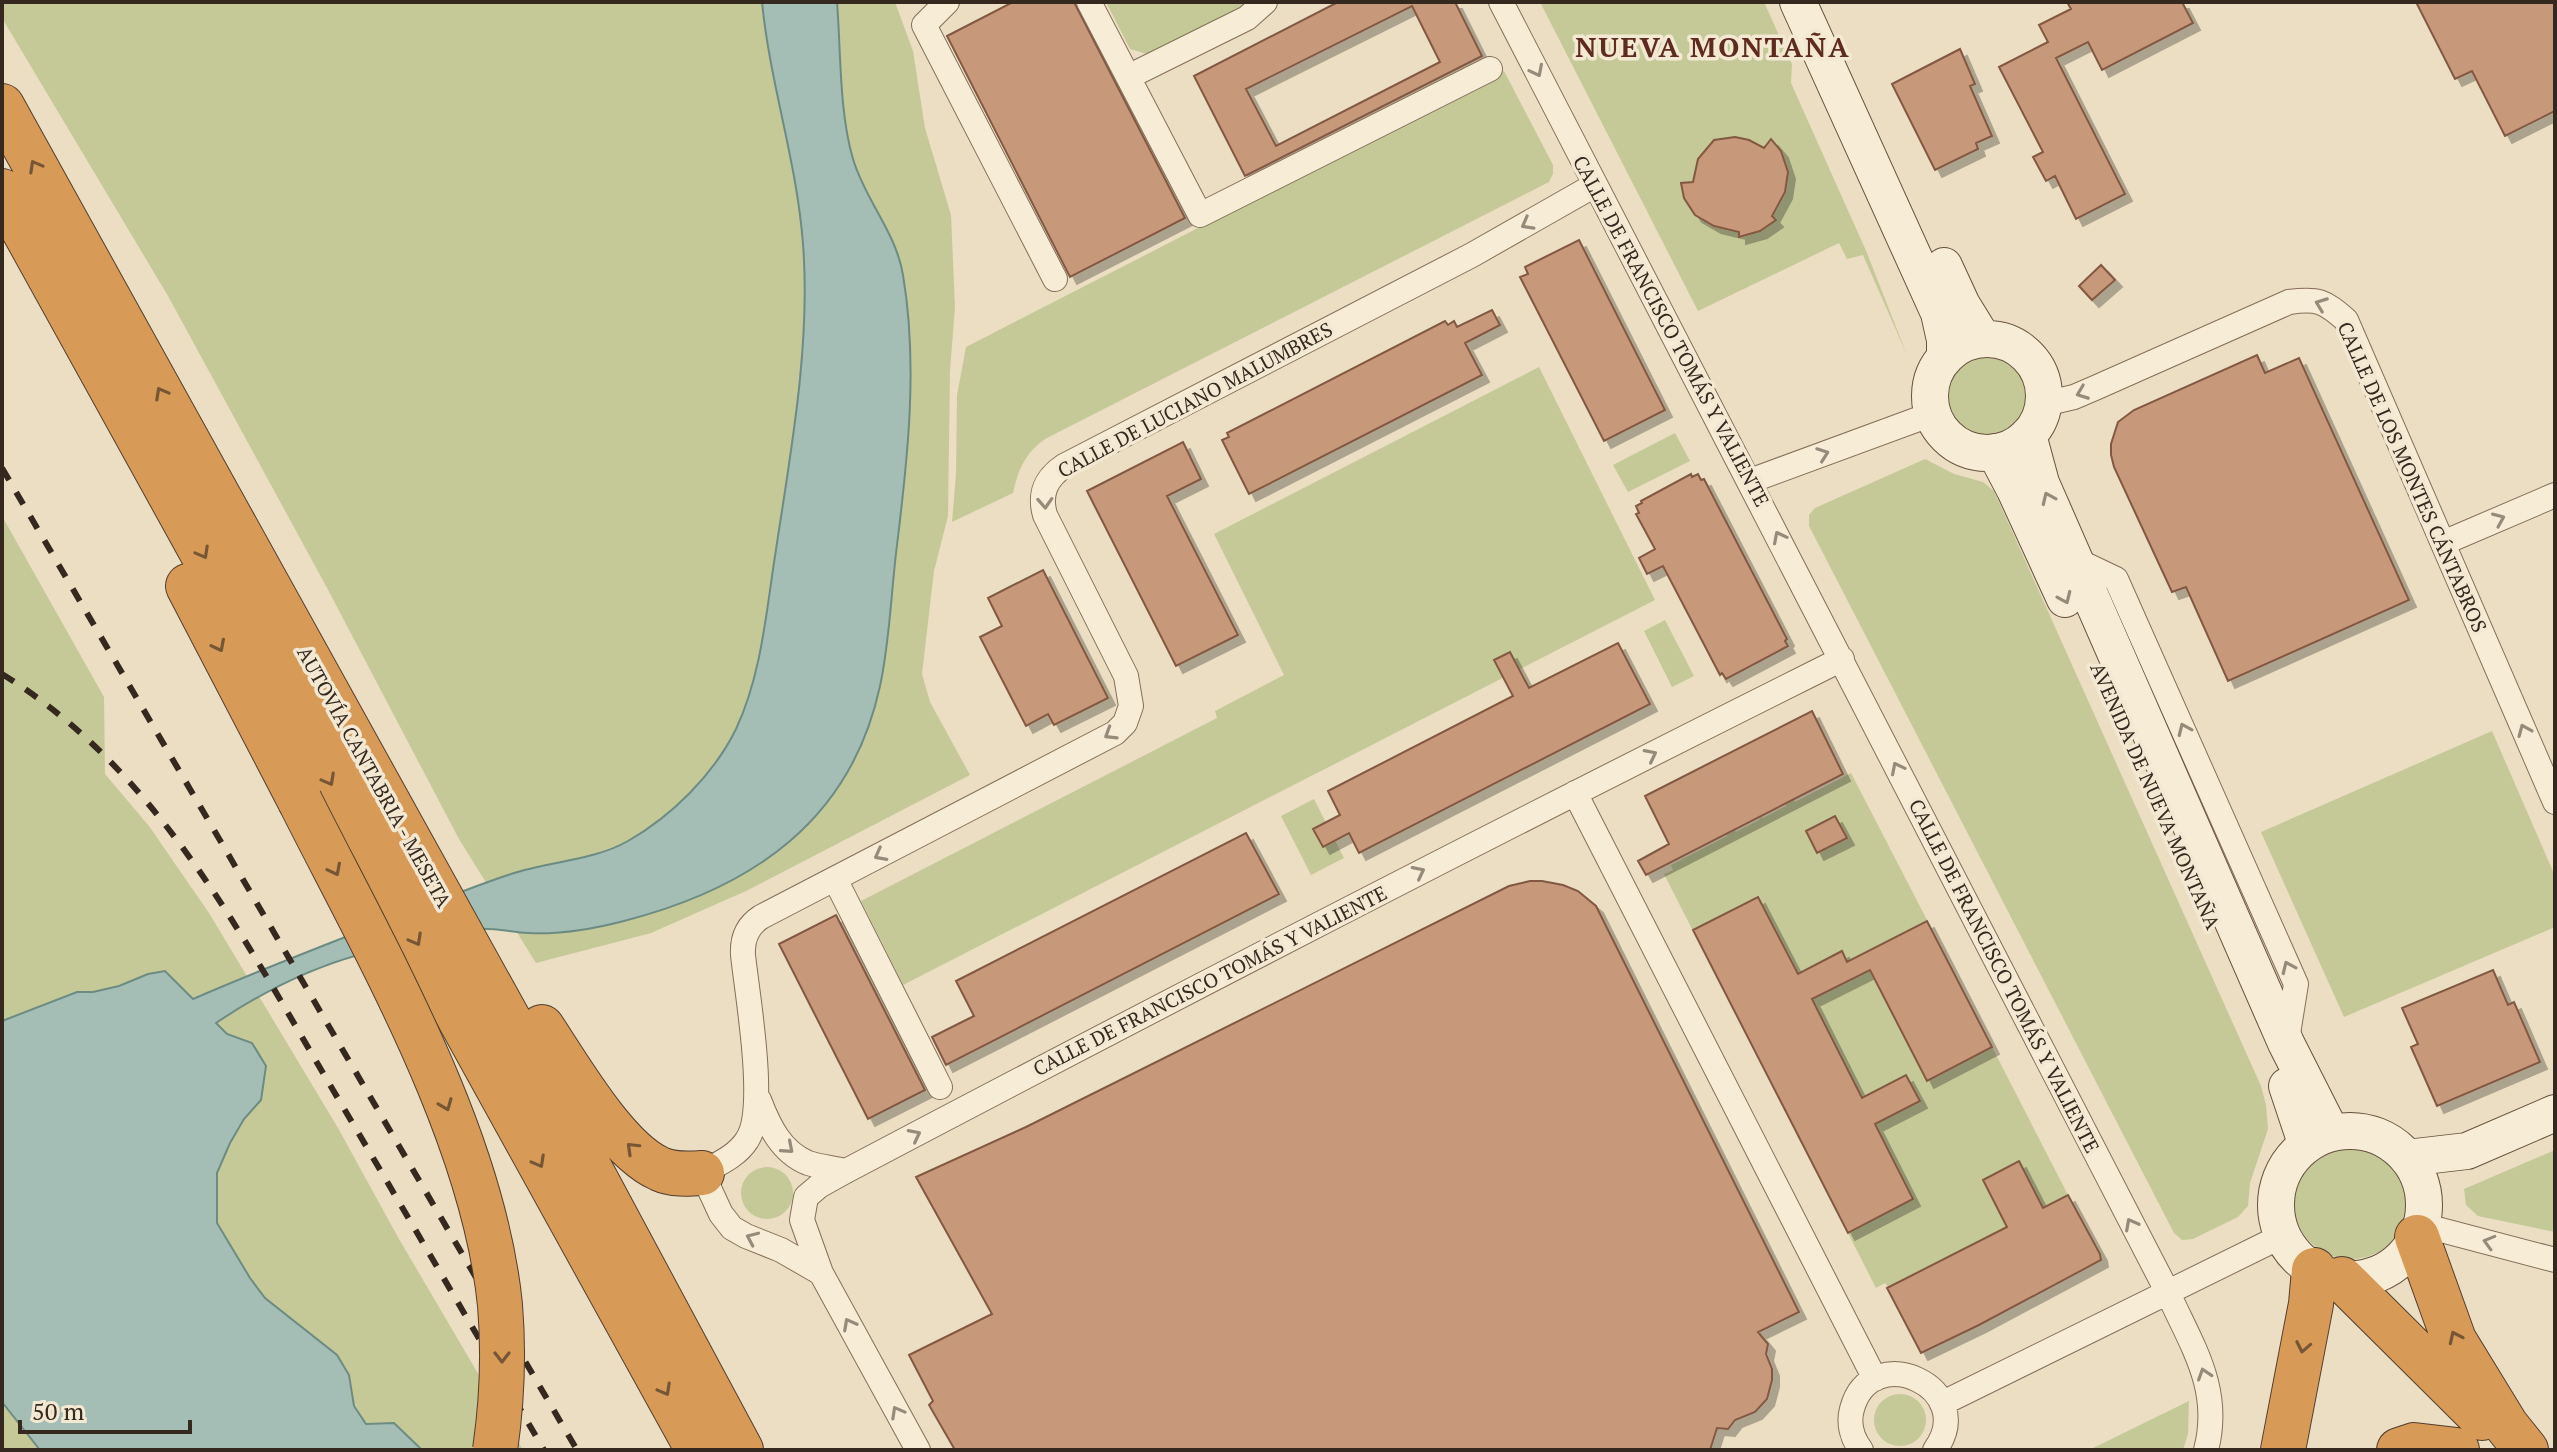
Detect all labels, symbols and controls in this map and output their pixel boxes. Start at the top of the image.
district label: NUEVA MONTAÑA [1575,28,1851,65]
one-way arrow [1527,63,1542,78]
street label: CALLE DE FRANCISCO TOMÁS Y VALIENTE [1567,151,1776,511]
one-way arrow [29,160,45,174]
one-way arrow [1521,214,1536,230]
one-way arrow [2315,297,2329,314]
street label: CALLE DE LUCIANO MALUMBRES [1053,315,1337,484]
street label: CALLE DE LOS MONTES CÁNTABROS [2331,317,2493,636]
one-way arrow [2076,383,2090,400]
one-way arrow [155,387,171,402]
one-way arrow [1815,447,1829,464]
one-way arrow [2042,492,2058,507]
one-way arrow [1036,497,1053,510]
one-way arrow [2491,512,2505,528]
one-way arrow [1773,530,1788,545]
one-way arrow [193,544,209,559]
one-way arrow [2055,590,2071,605]
one-way arrow [209,637,225,652]
street label: AUTOVÍA CANTABRIA - MESETA [291,641,458,912]
street label: AVENIDA DE NUEVA MONTAÑA [2084,658,2227,934]
one-way arrow [2178,723,2194,737]
one-way arrow [1104,724,1119,740]
one-way arrow [2517,724,2533,738]
one-way arrow [1642,749,1657,764]
one-way arrow [1892,762,1907,777]
one-way arrow [319,772,334,787]
street label: CALLE DE FRANCISCO TOMÁS Y VALIENTE [1903,794,2106,1157]
one-way arrow [874,846,889,861]
one-way arrow [325,862,341,877]
one-way arrow [1410,867,1425,882]
street label: CALLE DE FRANCISCO TOMÁS Y VALIENTE [1028,879,1391,1082]
one-way arrow [406,931,422,945]
one-way arrow [2282,961,2298,975]
one-way arrow [436,1097,453,1111]
one-way arrow [907,1129,921,1144]
one-way arrow [779,1138,794,1153]
one-way arrow [627,1143,641,1158]
one-way arrow [529,1153,545,1168]
one-way arrow [2126,1217,2141,1232]
one-way arrow [746,1232,760,1248]
one-way arrow [2482,1235,2496,1251]
one-way arrow [843,1317,858,1332]
one-way arrow [2449,1331,2465,1346]
one-way arrow [2295,1340,2312,1353]
one-way arrow [493,1351,511,1364]
one-way arrow [2197,1367,2213,1381]
one-way arrow [655,1381,671,1395]
scale bar [20,1384,190,1434]
text: 50 m [32,1395,84,1427]
one-way arrow [891,1406,907,1421]

